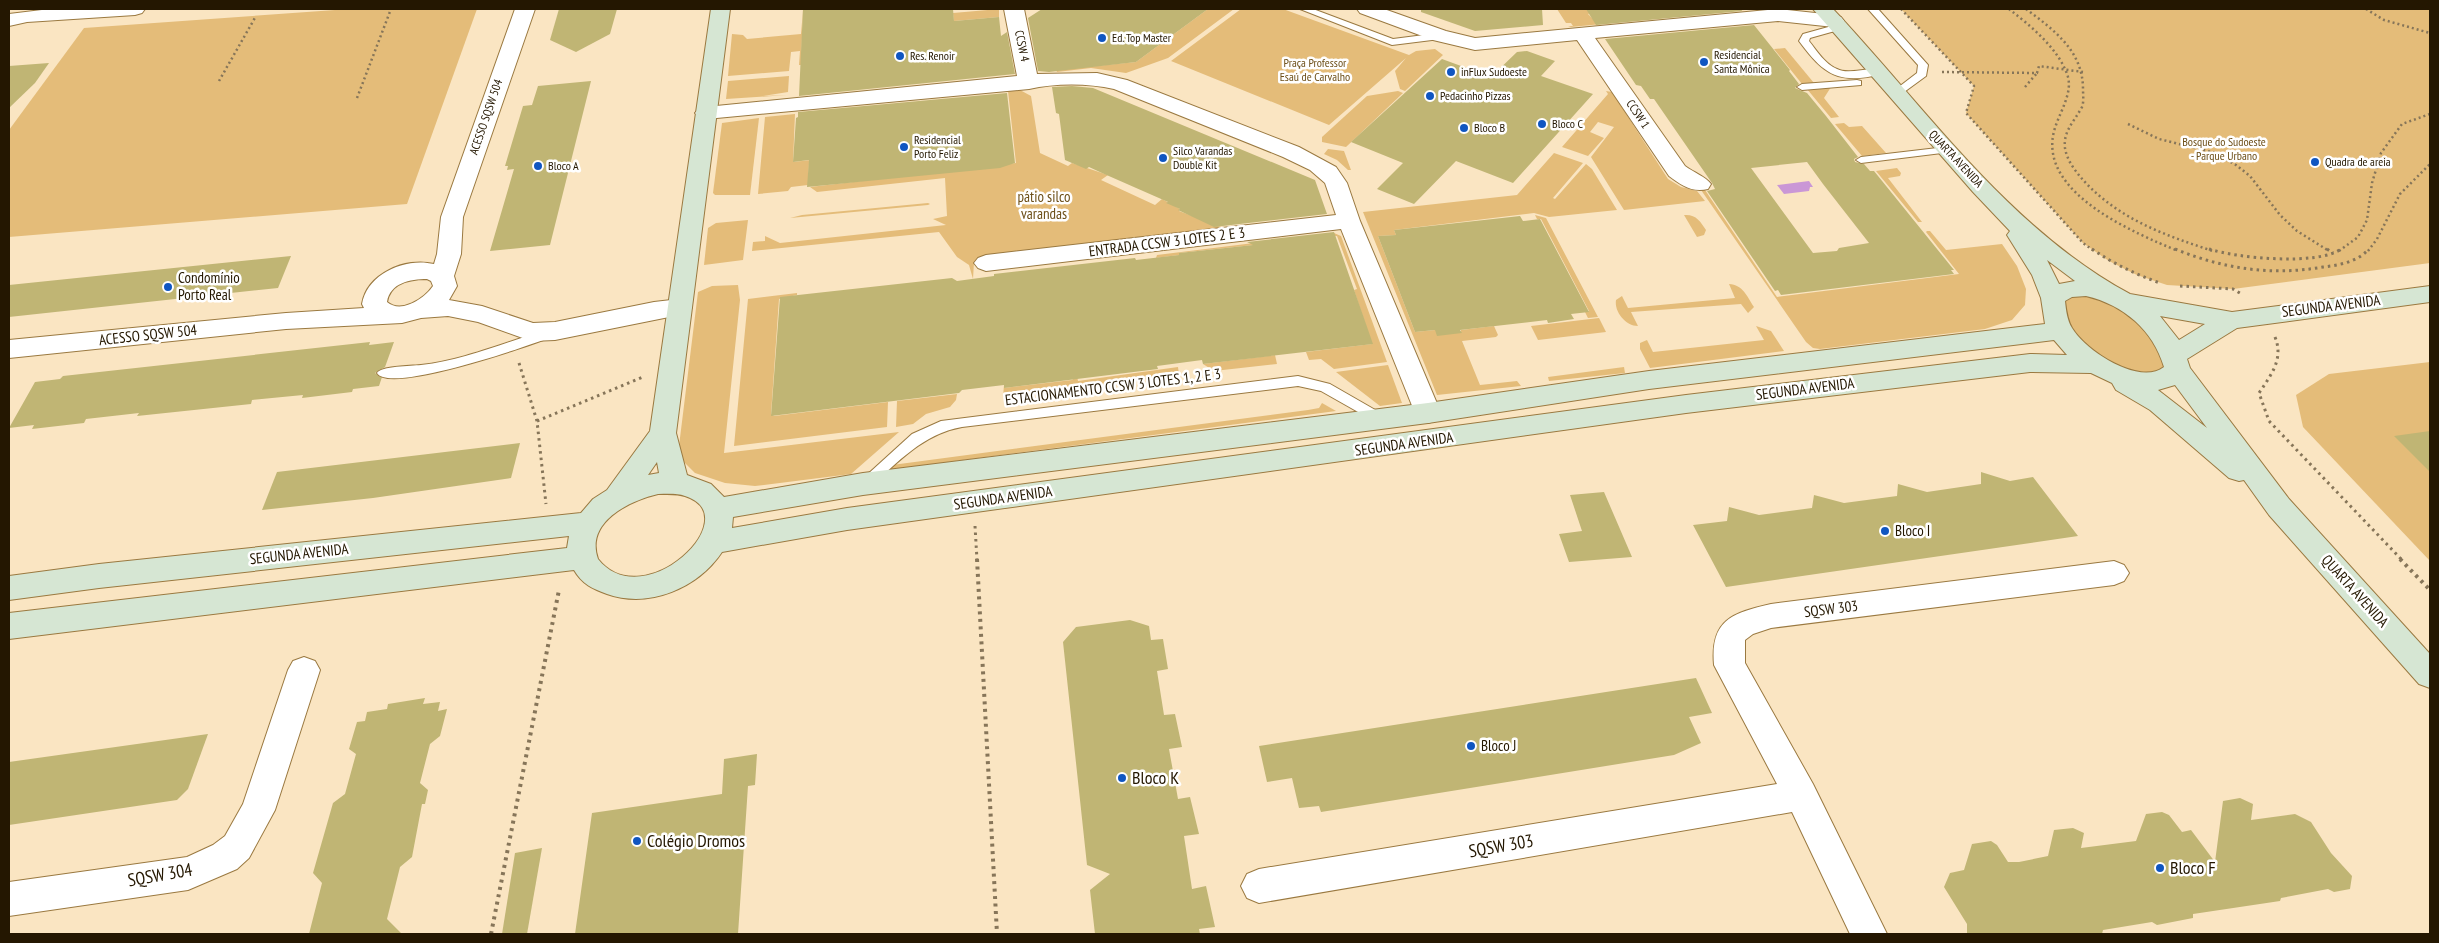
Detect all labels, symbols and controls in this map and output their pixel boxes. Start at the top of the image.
street label: CCSW 4 [1012,29,1033,64]
place label: Ed. Top Master [1112,30,1172,45]
marker: Ed. Top Master [1096,32,1108,44]
place label: Residencial Santa Mônica [1714,47,1770,76]
place label: Res. Renoir [910,48,955,63]
marker: Res. Renoir [894,50,906,62]
park label: Praça Professor Esaú de Carvalho [1280,55,1350,84]
marker: Residencial Santa Mônica [1698,56,1710,68]
place label: inFlux Sudoeste [1461,64,1527,79]
marker: inFlux Sudoeste [1445,66,1457,78]
street label: ACESSO SQSW 504 [466,77,506,157]
place label: Pedacinho Pizzas [1440,88,1511,103]
marker: Pedacinho Pizzas [1424,90,1436,102]
street label: CCSW 1 [1623,96,1653,131]
place label: Bloco C [1552,116,1583,131]
marker: Bloco C [1536,118,1548,130]
place label: Bloco B [1474,120,1505,135]
marker: Bloco B [1458,122,1470,134]
street label: QUARTA AVENIDA [1926,127,1987,191]
place label: Residencial Porto Feliz [914,132,961,161]
park label: Bosque do Sudoeste - Parque Urbano [2182,134,2266,163]
marker: Residencial Porto Feliz [898,141,910,153]
place label: Silco Varandas Double Kit [1173,143,1232,172]
marker: Silco Varandas Double Kit [1157,152,1169,164]
place label: Quadra de areia [2325,154,2391,169]
marker: Quadra de areia [2309,156,2321,168]
place label: Bloco A [548,158,579,173]
marker: Bloco A [532,160,544,172]
park label: pátio silco varandas [1018,187,1070,223]
street label: ENTRADA CCSW 3 LOTES 2 E 3 [1088,222,1246,261]
place label: Condomínio Porto Real [178,268,240,304]
marker: Condomínio Porto Real [162,281,174,293]
street label: SEGUNDA AVENIDA [2281,290,2382,321]
street label: ACESSO SQSW 504 [98,320,198,349]
street label: ESTACIONAMENTO CCSW 3 LOTES 1, 2 E 3 [1004,364,1222,409]
street label: SEGUNDA AVENIDA [1755,373,1856,404]
street label: SEGUNDA AVENIDA [1354,427,1455,460]
street label: SEGUNDA AVENIDA [953,481,1054,514]
place label: Bloco I [1895,521,1930,540]
marker: Bloco I [1879,525,1891,537]
street label: SEGUNDA AVENIDA [249,539,350,568]
street label: QUARTA AVENIDA [2318,550,2393,632]
street label: SQSW 303 [1803,596,1859,621]
place label: Bloco J [1481,736,1516,755]
marker: Bloco J [1465,740,1477,752]
place label: Bloco K [1132,766,1179,789]
marker: Bloco K [1116,772,1128,784]
place label: Colégio Dromos [647,829,745,852]
street label: SQSW 303 [1467,829,1535,862]
marker: Colégio Dromos [631,835,643,847]
place label: Bloco F [2170,856,2216,879]
street label: SQSW 304 [126,858,194,891]
marker: Bloco F [2154,862,2166,874]

